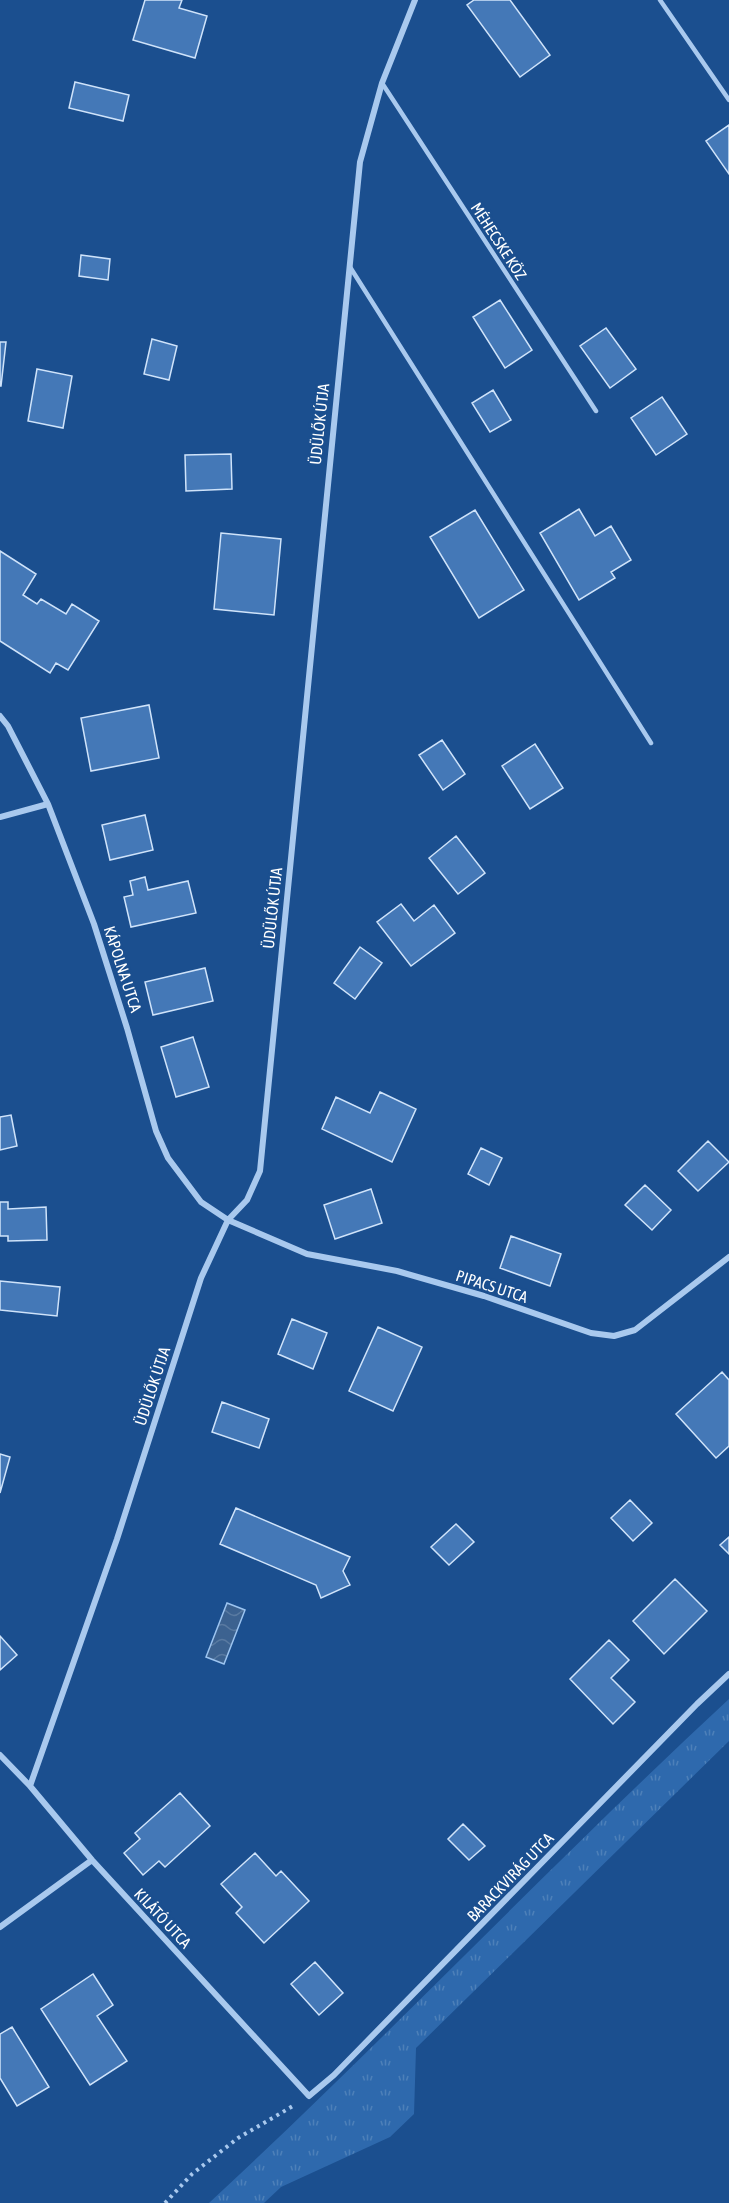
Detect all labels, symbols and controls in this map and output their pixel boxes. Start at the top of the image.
street label: MÉHECSKE KÖZ [467,199,531,283]
street label: ÜDÜLŐK ÚTJA [306,382,332,465]
street label: ÜDÜLŐK ÚTJA [259,866,285,949]
street label: KÁPOLNA UTCA [101,924,145,1015]
street label: PIPACS UTCA [454,1266,530,1306]
street label: ÜDÜLŐK ÚTJA [131,1344,173,1428]
street label: BARACKVIRÁG UTCA [463,1829,557,1925]
street label: KILÁTÓ UTCA [131,1885,195,1952]

